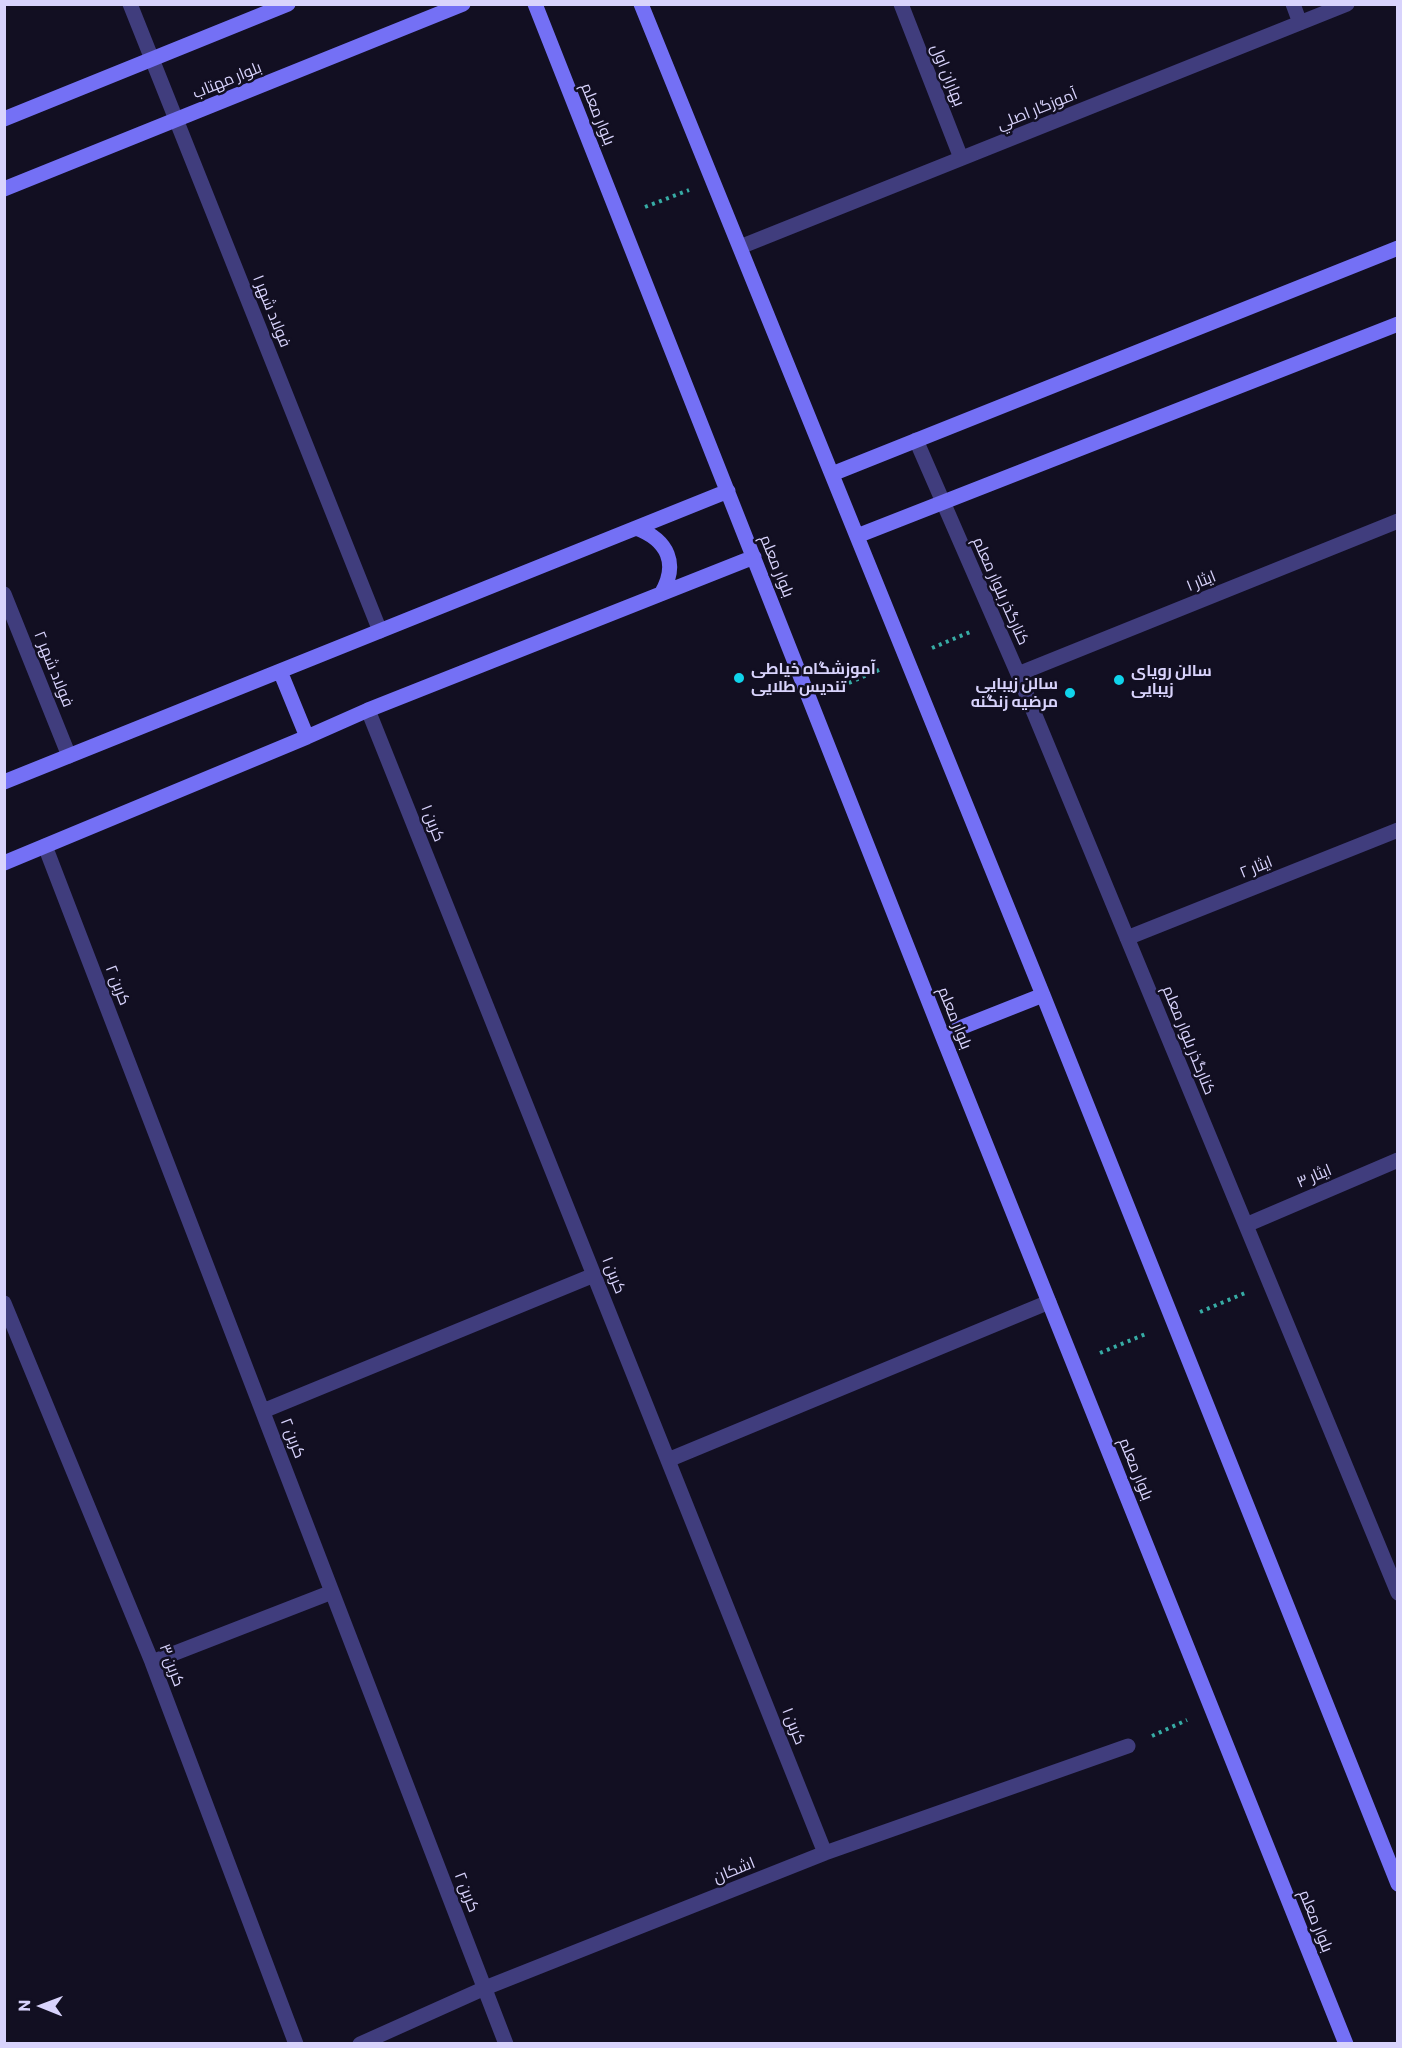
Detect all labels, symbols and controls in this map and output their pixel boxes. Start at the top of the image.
street label: بهاران اول [927,41,969,109]
street label: بلوار مهتاب [190,57,264,103]
street label: بلوار معلم [577,80,619,148]
street label: آموزگار اصلي [994,84,1080,134]
street label: فولاد شهر ۱ [249,272,295,350]
street label: بلوار معلم [756,532,798,600]
street label: کنارگذر بلوار معلم [969,534,1033,648]
street label: ایثار ۱ [1183,566,1219,596]
street label: فولاد شهر ۲ [30,628,78,710]
place label: آموزشگاه خیاطی تندیس طلایی [751,659,876,697]
place label: سالن رویای زیبایی [1131,661,1212,699]
marker: آموزشگاه خیاطی تندیس طلایی [732,671,746,685]
marker: سالن رویای زیبایی [1112,673,1126,687]
place label: سالن زیبایی مرضیه زنگنه [971,674,1058,712]
marker: سالن زیبایی مرضیه زنگنه [1063,686,1077,700]
street label: کربن ۱ [417,802,449,844]
street label: ایثار ۲ [1237,852,1275,882]
street label: کربن ۲ [102,962,134,1008]
street label: کنارگذر بلوار معلم [1158,983,1220,1097]
street label: بلوار معلم [934,984,976,1052]
street label: ایثار ۳ [1294,1160,1334,1192]
street label: کربن ۱ [598,1254,630,1296]
street label: کربن ۲ [277,1415,309,1461]
street label: بلوار معلم [1115,1435,1157,1503]
street label: کربن ۳ [155,1641,189,1689]
street label: کربن ۱ [778,1705,810,1747]
street label: اشکان [710,1853,758,1887]
street label: کربن ۲ [451,1869,483,1915]
street label: بلوار معلم [1295,1887,1337,1955]
north arrow [12,1976,72,2036]
text: N [14,2000,33,2012]

